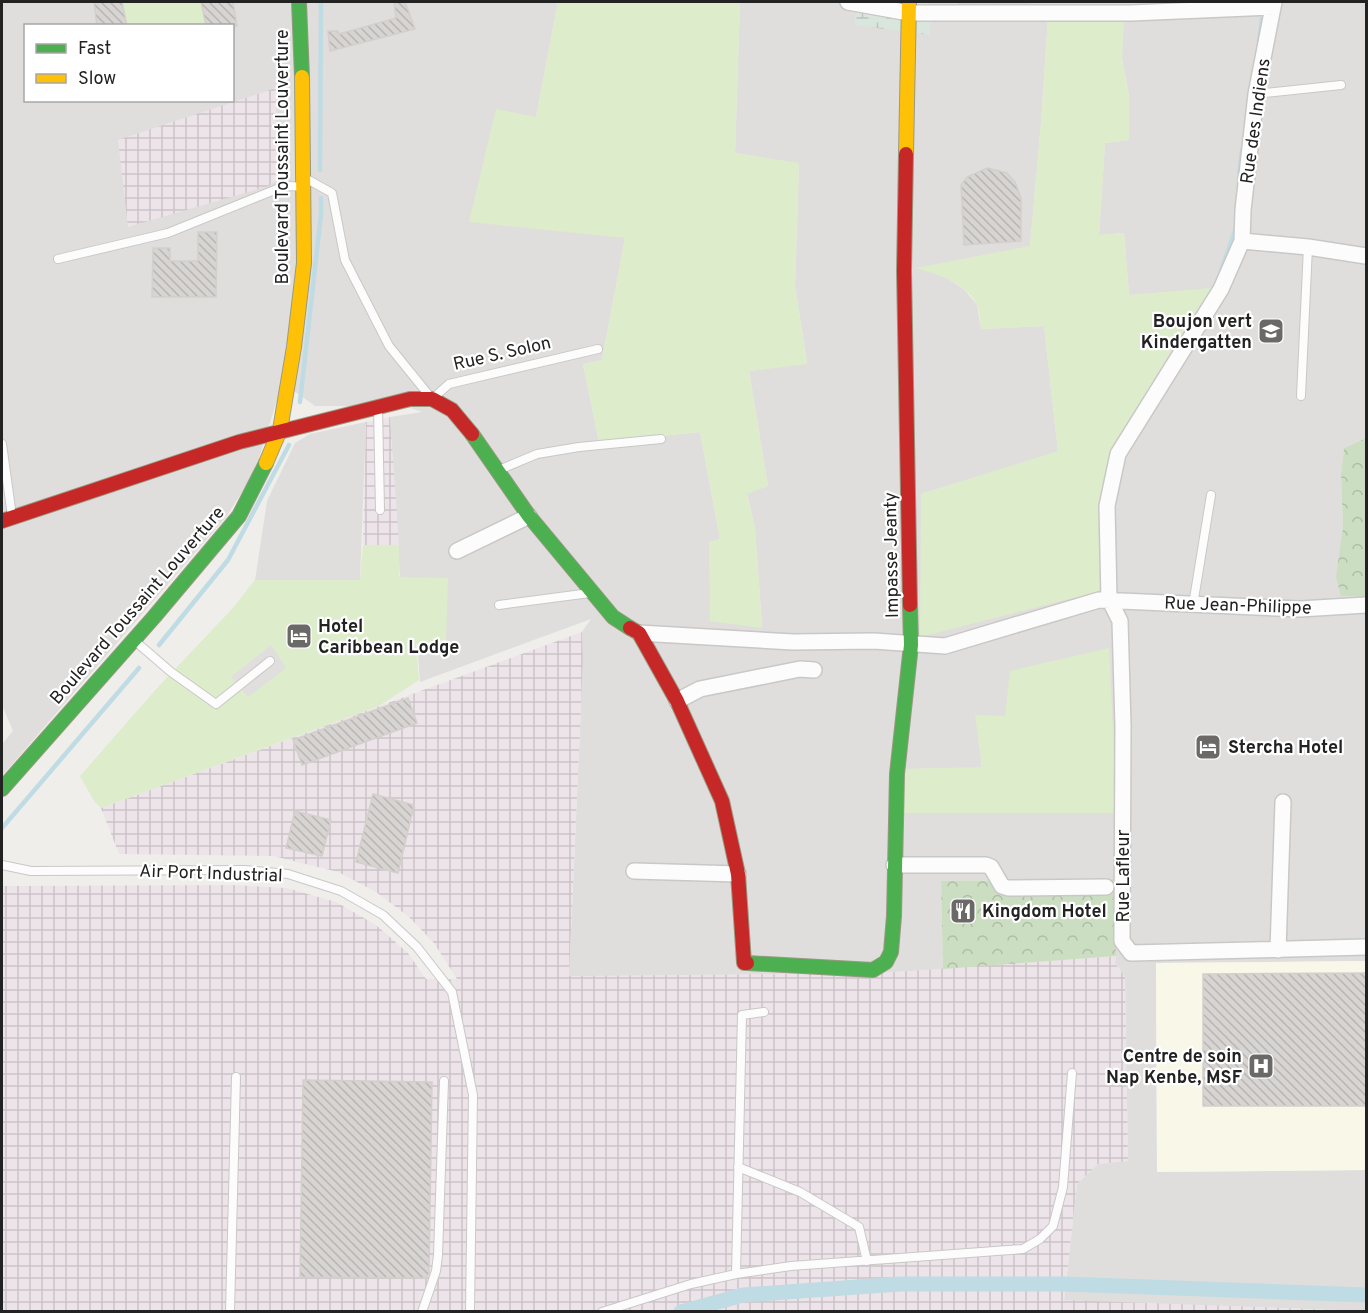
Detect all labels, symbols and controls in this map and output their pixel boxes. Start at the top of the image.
legend [24,24,234,102]
street label: Boulevard Toussaint Louverture [272,29,295,285]
text: Fast [78,38,111,61]
street label: Rue des Indiens [1236,57,1277,185]
text: Slow [78,68,116,91]
place label: Boujon vert Kindergatten [1141,311,1252,355]
school or university icon: Boujon vert Kindergatten [1256,316,1286,346]
street label: Rue S. Solon [451,332,553,377]
street label: Impasse Jeanty [880,492,905,618]
street label: Boulevard Toussaint Louverture [46,502,231,710]
street label: Rue Jean-Philippe [1164,592,1312,621]
place label: Hotel Caribbean Lodge [318,616,459,660]
hotel icon: Hotel Caribbean Lodge [284,621,314,651]
hotel icon: Stercha Hotel [1193,732,1223,762]
place label: Stercha Hotel [1228,737,1343,760]
street label: Rue Lafleur [1113,830,1136,922]
street label: Air Port Industrial [139,861,283,888]
restaurant icon: Kingdom Hotel [948,896,978,926]
place label: Kingdom Hotel [982,901,1107,924]
place label: Centre de soin Nap Kenbe, MSF [1106,1046,1242,1090]
hospital icon: Centre de soin Nap Kenbe, MSF [1246,1051,1276,1081]

